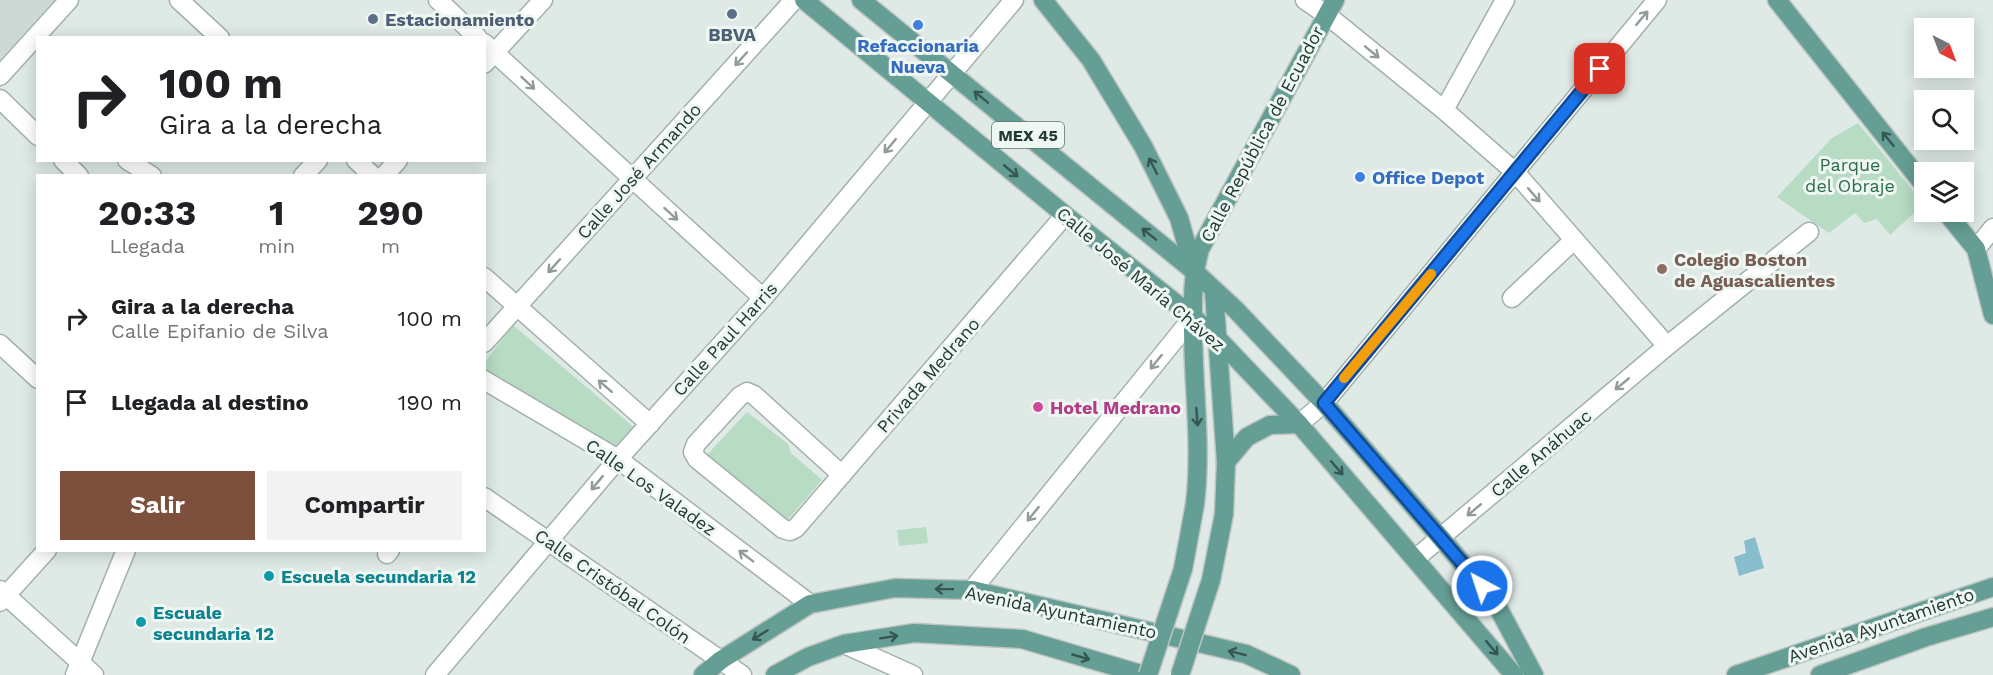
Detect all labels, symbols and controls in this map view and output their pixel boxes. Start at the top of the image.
marker: BBVA [725,7,739,21]
place label: Estacionamiento [385,9,535,30]
one-way arrow [1635,11,1649,26]
marker: Estacionamiento [366,12,380,26]
marker: Refaccionaria Nueva [911,18,925,32]
north arrow [1914,18,1974,78]
map controls [1914,18,1974,222]
street label: Calle República de Ecuador [1196,22,1328,246]
place label: BBVA [708,24,757,45]
place label: Refaccionaria Nueva [857,35,979,77]
pin [1574,43,1625,94]
one-way arrow [1364,45,1380,58]
one-way arrow [734,51,748,66]
icon: arrive [1583,52,1616,85]
text: 100 m [159,59,283,108]
icon: right [60,60,138,138]
one-way arrow [520,76,535,90]
button: search [1914,90,1974,150]
one-way arrow [973,91,989,104]
street label: Calle José Armando [572,99,706,243]
text: Gira a la derecha [159,109,382,141]
road number: MEX 45 [992,122,1064,148]
one-way arrow [1881,132,1895,147]
one-way arrow [883,138,897,153]
park label: Parque del Obraje [1805,154,1895,196]
one-way arrow [1146,157,1158,175]
button: layers [1914,162,1974,222]
one-way arrow [1003,164,1019,177]
place label: Office Depot [1372,167,1484,188]
marker: Office Depot [1353,170,1367,184]
one-way arrow [1527,187,1541,202]
text: 20:33 [98,192,196,234]
text: 1 [269,192,284,234]
text: 290 [357,192,424,234]
street label: Calle José María Chávez [1053,203,1229,355]
one-way arrow [664,207,679,221]
one-way arrow [1141,227,1157,240]
text: Llegada [109,234,185,258]
text: min [258,234,295,258]
text: m [381,234,400,258]
place label: Colegio Boston de Aguascalientes [1674,249,1835,291]
one-way arrow [547,258,561,273]
marker: Colegio Boston de Aguascalientes [1655,262,1669,276]
street label: Calle Paul Harris [668,278,782,400]
text: Gira a la derecha [111,294,294,319]
icon: right [60,302,93,335]
text: 100 m [398,306,462,331]
street label: Privada Medrano [872,313,984,437]
text: Calle Epifanio de Silva [111,319,328,343]
one-way arrow [1149,354,1163,369]
one-way arrow [1615,377,1630,391]
one-way arrow [598,379,614,393]
icon: arrive [60,386,93,419]
text: Llegada al destino [111,390,309,415]
text: 190 m [398,390,462,415]
place label: Hotel Medrano [1050,397,1181,418]
marker: Hotel Medrano [1031,400,1045,414]
street label: Calle Anáhuac [1486,405,1596,501]
one-way arrow [1191,406,1202,426]
street label: Calle Los Valadez [582,434,720,540]
one-way arrow [1330,460,1344,475]
button: Salir [60,471,255,540]
button: Compartir [267,471,462,540]
one-way arrow [591,475,604,491]
one-way arrow [1467,503,1482,517]
one-way arrow [1027,505,1040,521]
street label: Calle Cristóbal Colón [531,524,695,648]
one-way arrow [738,549,754,562]
position arrow [1450,554,1514,618]
place label: Escuela secundaria 12 [281,566,476,587]
marker: Escuela secundaria 12 [262,569,276,583]
street label: Avenida Ayuntamiento [963,581,1159,643]
one-way arrow [935,583,955,595]
street label: Avenida Ayuntamiento [1785,583,1977,667]
place label: Escuale secundaria 12 [153,602,274,644]
marker: Escuale secundaria 12 [134,615,148,629]
one-way arrow [752,629,769,641]
one-way arrow [878,631,898,642]
one-way arrow [1485,640,1498,656]
one-way arrow [1228,646,1247,658]
one-way arrow [1071,651,1090,663]

